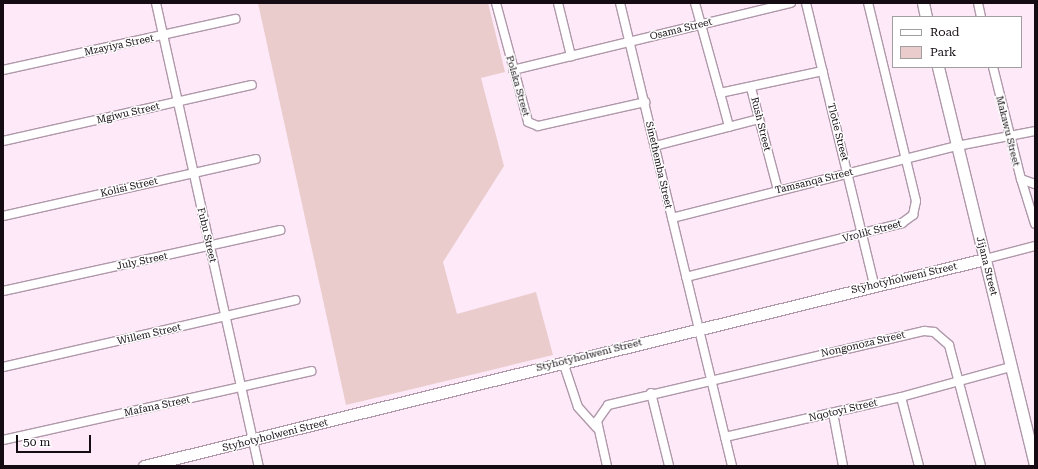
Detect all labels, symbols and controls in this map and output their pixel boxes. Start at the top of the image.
street label: Osama Street [649,15,713,43]
legend [892,16,1022,68]
text: Road [930,25,959,39]
street label: Mzayiya Street [83,32,155,58]
text: Park [930,45,956,59]
street label: Polska Street [504,54,532,118]
street label: Makawu Street [993,95,1023,167]
street label: Rush Street [748,96,774,152]
street label: Mgiwu Street [95,100,161,126]
street label: Tlotie Street [825,102,851,162]
street label: Sinethemba Street [643,120,675,210]
street label: Tamsanqa Street [774,166,854,196]
street label: Kolisi Street [99,175,159,199]
street label: Fubu Street [195,206,219,264]
street label: Vrolik Street [841,217,903,245]
street label: Jijana Street [974,235,1000,297]
street label: July Street [115,250,169,272]
street label: Styhotyholweni Street [850,260,958,296]
street label: Willem Street [116,321,182,347]
street label: Nongonoza Street [820,328,906,360]
street label: Styhotyholweni Street [535,336,643,374]
street label: Mafana Street [123,393,191,419]
street label: Nqotoyi Street [808,396,878,424]
street label: Styhotyholweni Street [221,416,329,454]
scale bar [18,427,93,453]
text: 50 m [23,435,50,449]

